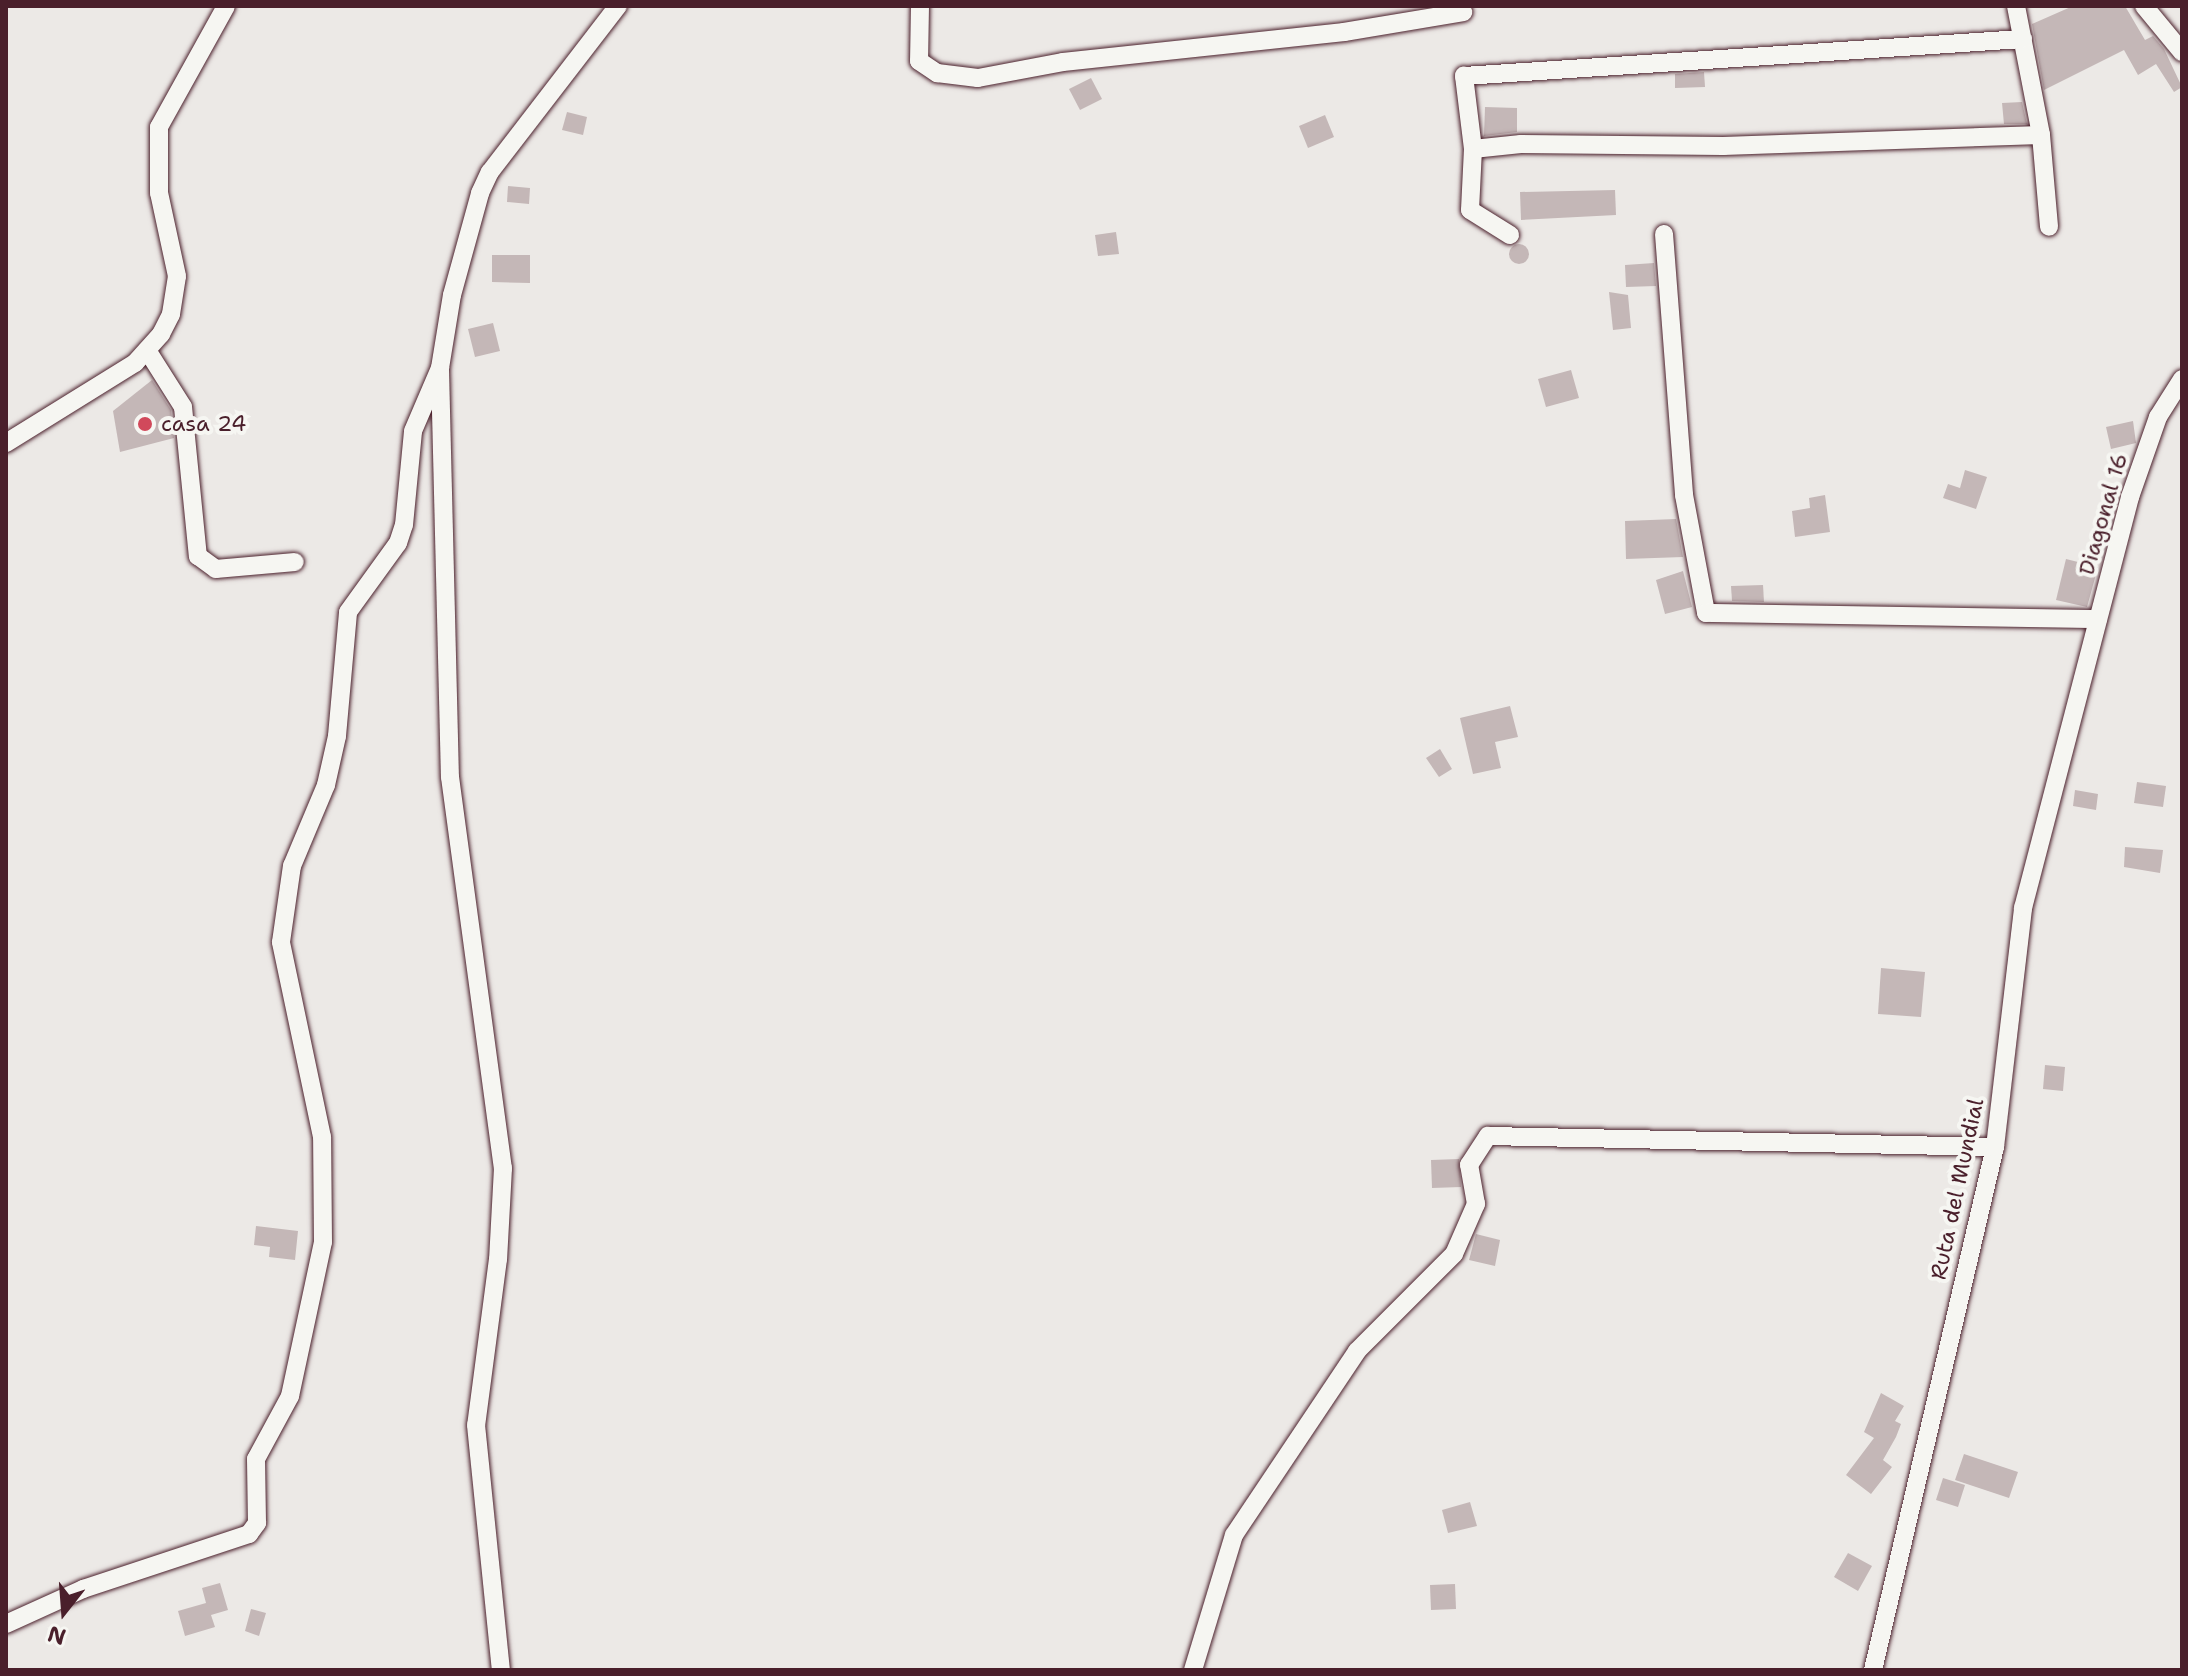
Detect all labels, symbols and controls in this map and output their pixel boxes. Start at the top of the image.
place label: casa 24 [161,411,246,437]
marker: casa 24 [136,415,154,433]
street label: Diagonal 16 [2073,450,2133,578]
street label: Ruta del Mundial [1925,1096,1989,1282]
north arrow [24,1572,104,1652]
text: N [44,1619,69,1652]

